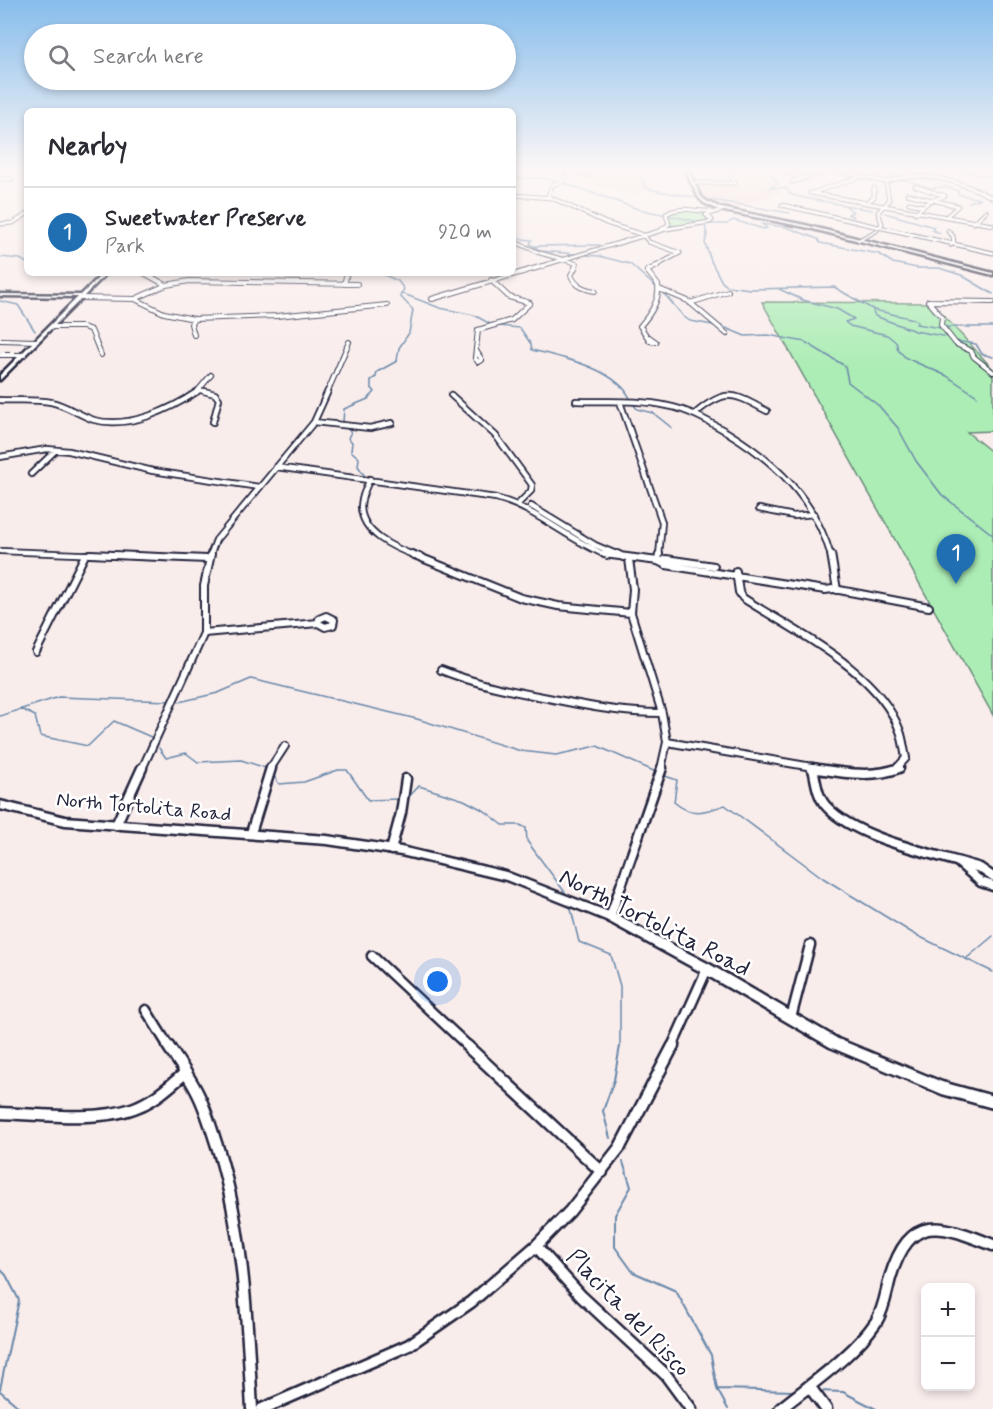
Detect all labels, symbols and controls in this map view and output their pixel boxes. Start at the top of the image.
search box [24,24,516,90]
icon: search [45,41,78,74]
text: Search here [93,43,204,71]
text: Nearby [48,130,127,164]
text: Sweetwater Preserve [105,205,306,233]
text: 1 [63,219,72,246]
text: 920 m [438,219,492,246]
text: Park [105,233,145,260]
pin: 1 [936,534,976,584]
street label: North Tortolita Road [55,786,232,829]
street label: North Tortolita Road [554,862,755,985]
your location [423,967,452,996]
street label: Placita del Risco [559,1242,697,1384]
map controls [921,1283,975,1391]
button: + [921,1283,975,1337]
button: − [921,1337,975,1391]

